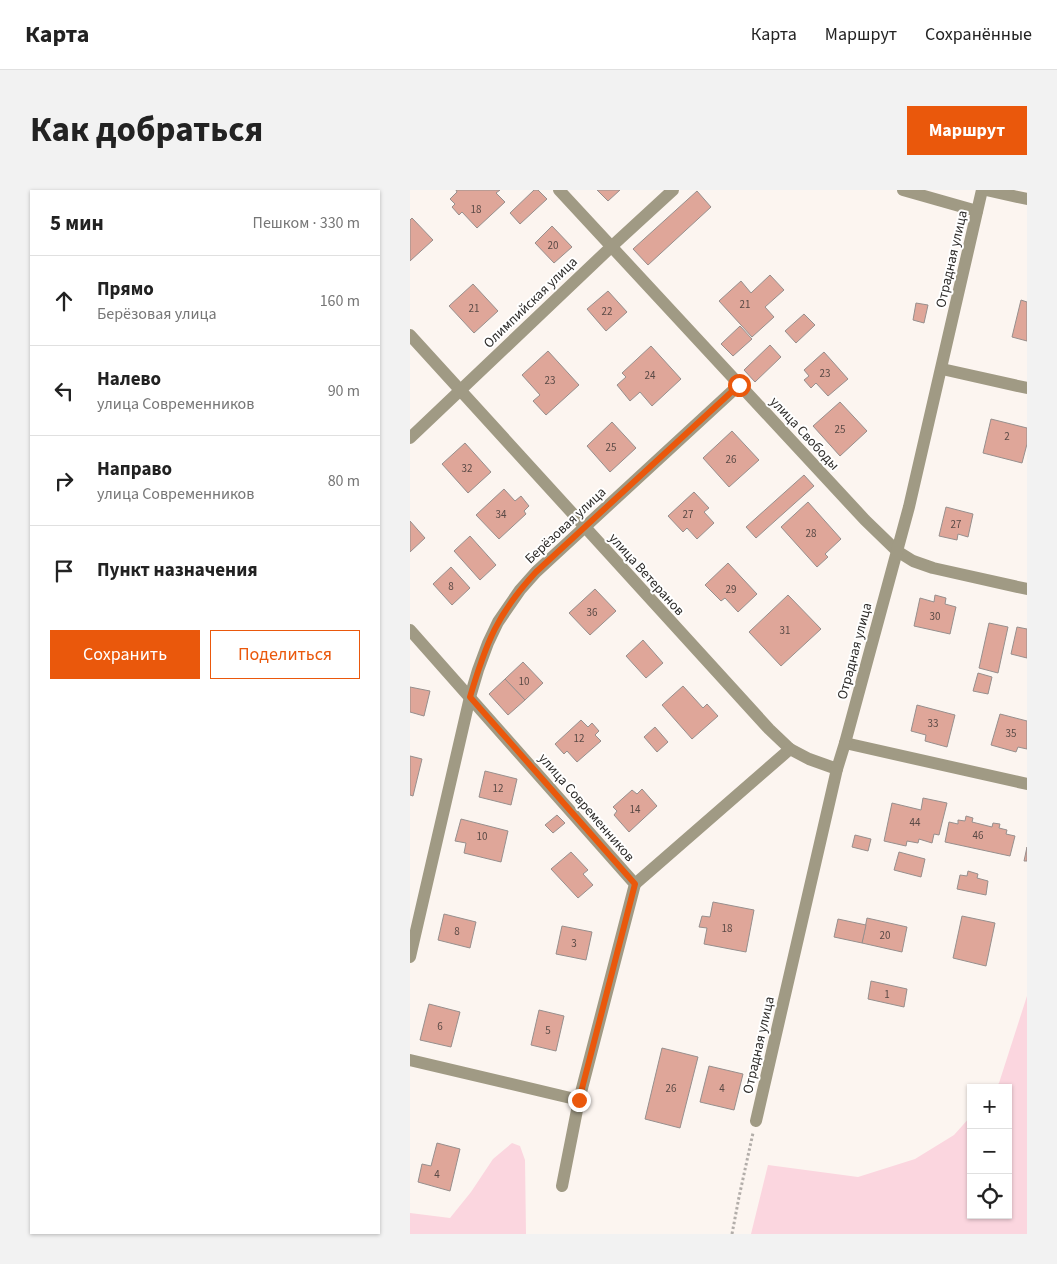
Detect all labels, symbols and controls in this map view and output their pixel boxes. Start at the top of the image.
text: Карта [25,17,89,52]
text: Карта [751,22,797,47]
text: Маршрут [825,22,897,47]
text: Сохранённые [925,22,1032,47]
text: Как добраться [30,105,263,155]
button: Маршрут [907,106,1027,155]
house number: 18 [471,202,482,217]
text: 5 мин [50,208,104,238]
street label: Отрадная улица [931,209,973,310]
text: Пешком · 330 m [253,212,360,234]
house number: 20 [548,238,558,253]
street label: Олимпийская улица [479,252,582,353]
text: Прямо [97,276,154,303]
icon: ahead [50,287,78,315]
text: 160 m [320,290,360,312]
house number: 21 [740,297,750,312]
house number: 21 [469,301,479,316]
text: Берёзовая улица [97,303,217,325]
house number: 22 [602,304,612,319]
text: Налево [97,366,161,393]
house number: 23 [820,366,830,381]
house number: 24 [645,368,656,383]
house number: 23 [545,373,555,388]
route start [728,374,751,397]
icon: left [50,377,78,405]
text: 90 m [328,380,360,402]
street label: улица Свободы [765,392,844,475]
text: улица Современников [97,393,254,415]
house number: 25 [835,422,845,437]
house number: 2 [1004,429,1010,444]
house number: 25 [606,440,616,455]
house number: 26 [726,452,737,467]
text: Направо [97,456,172,483]
house number: 32 [462,461,472,476]
icon: right [50,467,78,495]
text: 80 m [328,470,360,492]
text: улица Современников [97,483,254,505]
street label: Берёзовая улица [521,483,611,569]
house number: 34 [496,507,507,522]
house number: 27 [683,507,693,522]
house number: 27 [951,517,961,532]
house number: 28 [806,526,817,541]
street label: улица Ветеранов [604,529,689,620]
icon: arrive [50,557,78,585]
text: Пункт назначения [97,557,258,584]
house number: 8 [448,579,454,594]
house number: 29 [726,582,736,597]
street label: Отрадная улица [832,601,877,702]
house number: 36 [587,605,598,620]
house number: 30 [930,609,940,624]
house number: 31 [780,623,790,638]
button: Сохранить [50,630,200,679]
button: Поделиться [210,630,360,679]
house number: 10 [519,674,529,689]
house number: 33 [928,716,938,731]
house number: 35 [1006,726,1016,741]
house number: 12 [574,731,584,746]
street label: улица Современников [534,749,639,866]
house number: 12 [493,781,503,796]
house number: 14 [630,802,641,817]
house number: 44 [910,815,921,830]
house number: 46 [973,828,984,843]
house number: 10 [477,829,487,844]
house number: 18 [722,921,733,936]
house number: 8 [454,924,460,939]
house number: 20 [880,928,890,943]
house number: 3 [571,936,577,951]
house number: 1 [884,987,890,1002]
street label: Отрадная улица [738,995,780,1096]
house number: 6 [437,1019,443,1034]
house number: 5 [545,1023,551,1038]
house number: 26 [666,1081,677,1096]
house number: 4 [719,1081,725,1096]
map controls [967,1084,1012,1219]
button: + [967,1084,1012,1129]
route end [568,1089,591,1112]
button: − [967,1129,1012,1174]
house number: 4 [434,1167,440,1182]
button: locate [967,1174,1012,1219]

